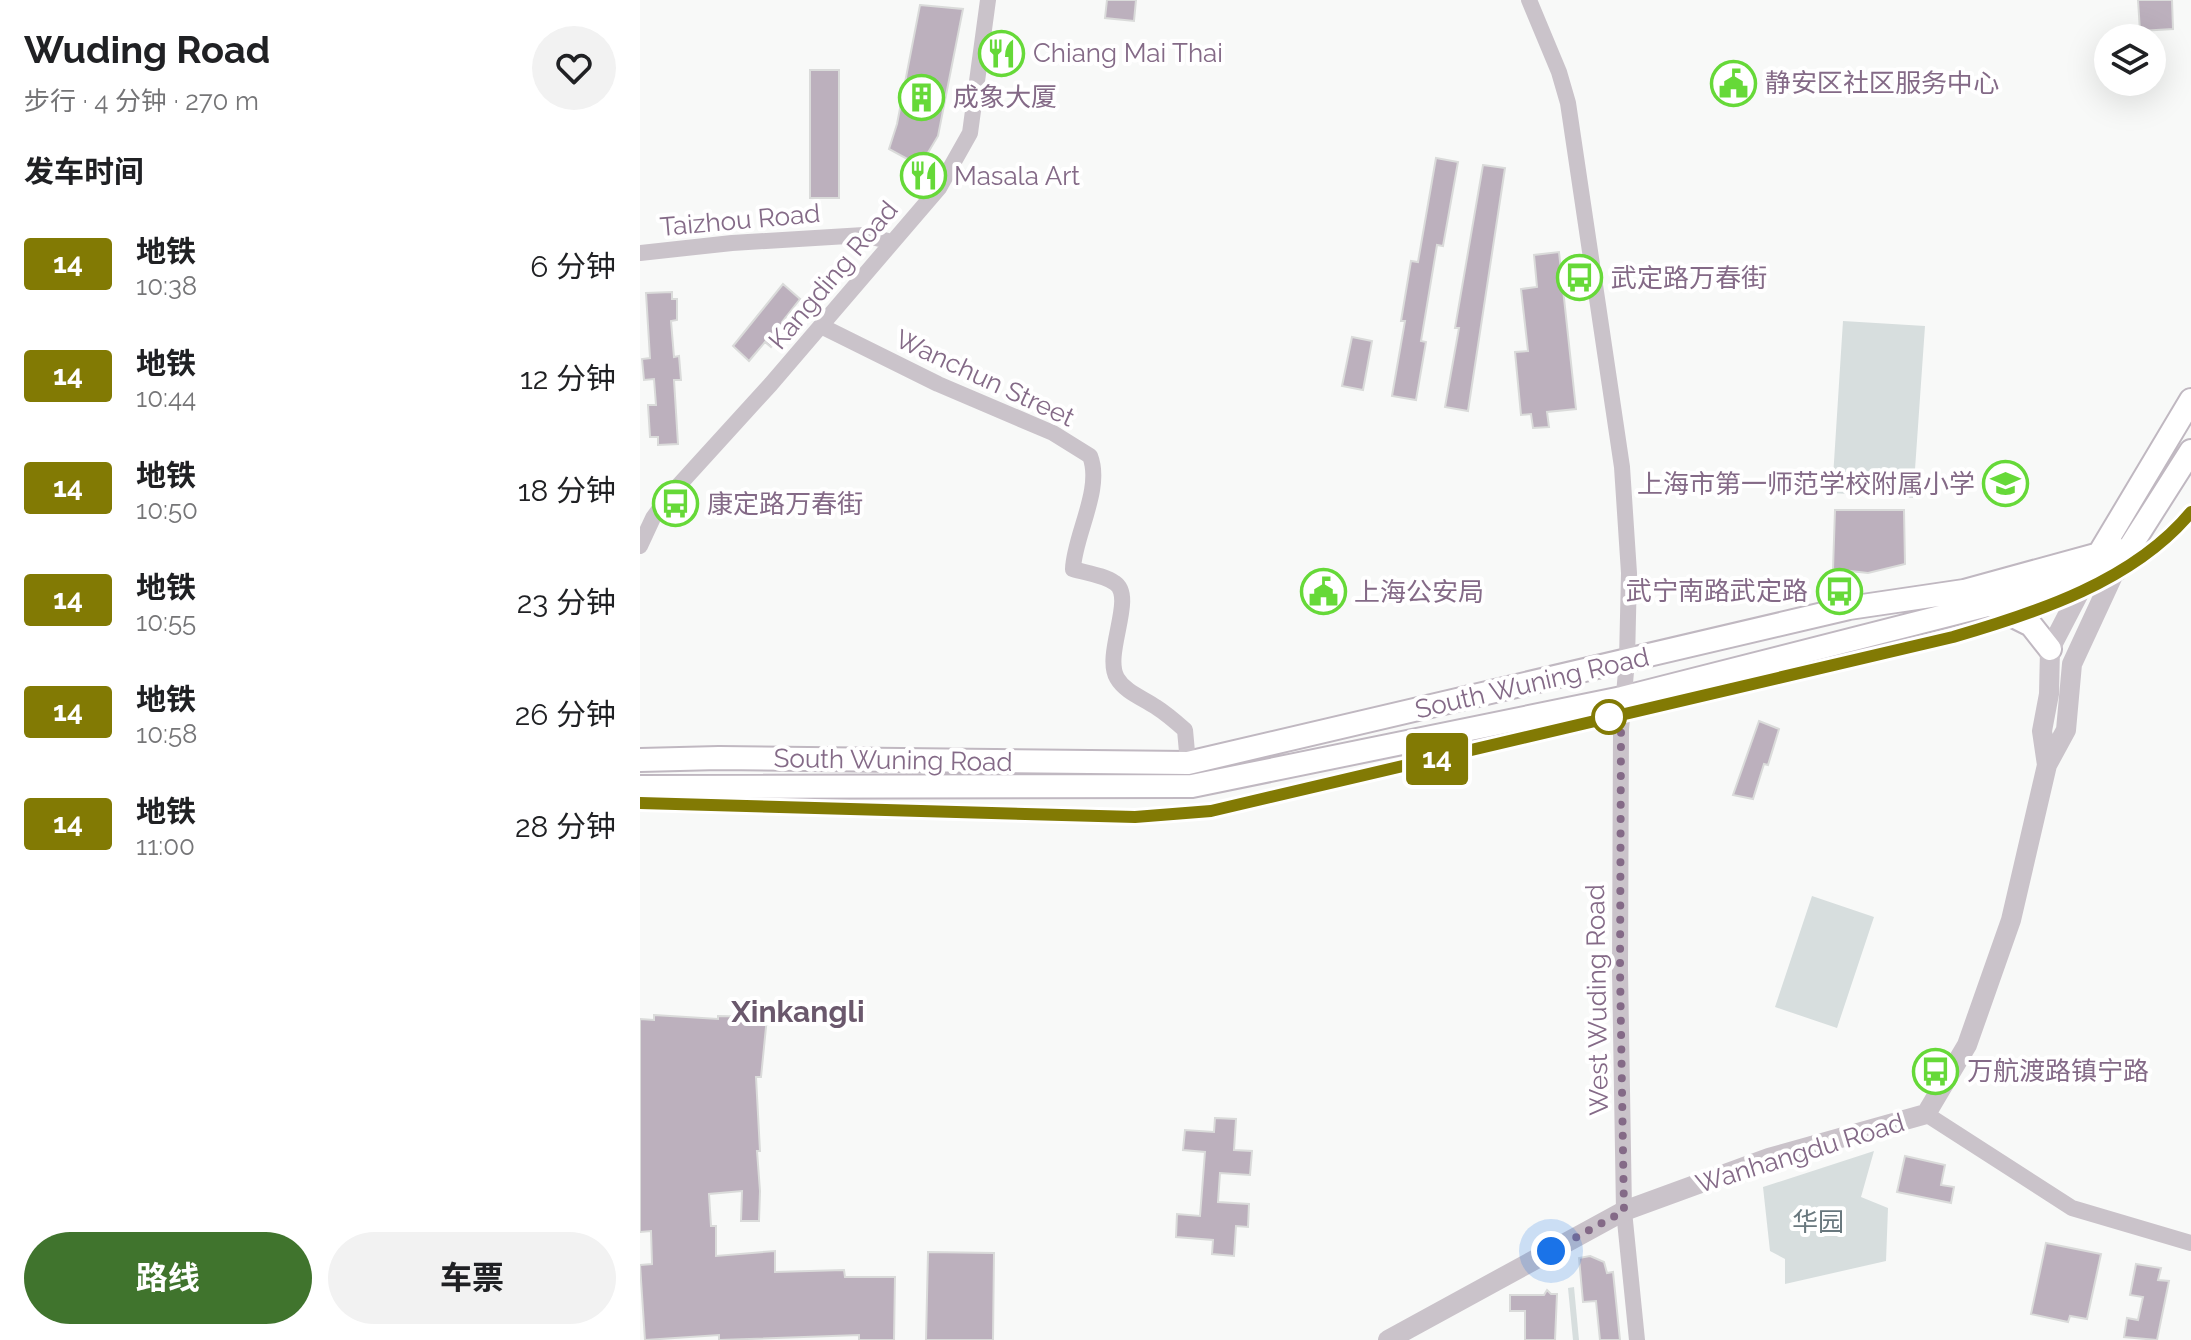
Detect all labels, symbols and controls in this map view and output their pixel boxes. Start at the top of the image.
map controls [2094,24,2166,96]
button: layers [2094,24,2166,96]
button: heart [532,26,616,110]
text: Wuding Road [24,27,270,72]
restaurant icon: Chiang Mai Thai [978,29,1026,77]
place label: Chiang Mai Thai [1033,38,1223,68]
public building icon: 静安区社区服务中心 [1710,59,1758,107]
place label: 静安区社区服务中心 [1765,68,1999,98]
building icon: 成象大厦 [898,73,946,121]
place label: 成象大厦 [953,82,1057,112]
text: 步行 · 4 分钟 · 270 m [24,86,259,116]
restaurant icon: Masala Art [899,152,947,200]
text: 发车时间 [24,154,144,189]
place label: Masala Art [954,161,1080,191]
street label: Kangding Road [762,195,904,355]
street label: Taizhou Road [659,198,821,242]
text: 地铁 [136,234,196,269]
text: 14 [53,247,83,280]
text: 6 分钟 [530,249,616,284]
bus stop icon: 武定路万春街 [1556,254,1604,302]
place label: 武定路万春街 [1611,263,1767,293]
text: 10:38 [136,271,197,301]
street label: Wanchun Street [891,323,1079,433]
text: 地铁 [136,346,196,381]
text: 14 [53,359,83,392]
text: 12 分钟 [520,361,616,396]
text: 10:44 [136,383,196,413]
text: 地铁 [136,458,196,493]
school or university icon: 上海市第一师范学校附属小学 [1982,460,2030,508]
place label: 上海市第一师范学校附属小学 [1637,469,1975,499]
text: 14 [53,471,83,504]
text: 18 分钟 [518,473,616,508]
bus stop icon: 康定路万春街 [652,480,700,528]
place label: 康定路万春街 [707,489,863,519]
text: 10:50 [136,495,198,525]
bus stop icon: 武宁南路武定路 [1815,567,1863,615]
public building icon: 上海公安局 [1299,568,1347,616]
text: 地铁 [136,570,196,605]
place label: 武宁南路武定路 [1626,576,1808,606]
place label: 上海公安局 [1354,577,1484,607]
text: 14 [53,583,83,616]
text: 23 分钟 [517,585,616,620]
text: 10:55 [136,607,196,637]
street label: South Wuning Road [1412,642,1652,724]
text: 地铁 [136,682,196,717]
text: 14 [53,695,83,728]
text: 26 分钟 [515,697,616,732]
unlabelled marker [1592,700,1626,734]
text: 10:58 [136,719,198,749]
line badge: 14 [1401,733,1473,785]
text: 14 [1422,742,1452,775]
street label: South Wuning Road [773,743,1013,777]
text: 地铁 [136,794,196,829]
text: 14 [53,807,83,840]
text: 28 分钟 [515,809,616,844]
text: 11:00 [136,831,195,861]
street label: West Wuding Road [1580,884,1614,1116]
district label: Xinkangli [730,994,865,1029]
bus stop icon: 万航渡路镇宁路 [1912,1047,1960,1095]
place label: 万航渡路镇宁路 [1967,1056,2149,1086]
street label: Wanhangdu Road [1692,1107,1908,1199]
park label: 华园 [1792,1207,1844,1237]
your location [1531,1231,1571,1271]
button: 路线 [24,1232,312,1324]
button: 车票 [328,1232,616,1324]

